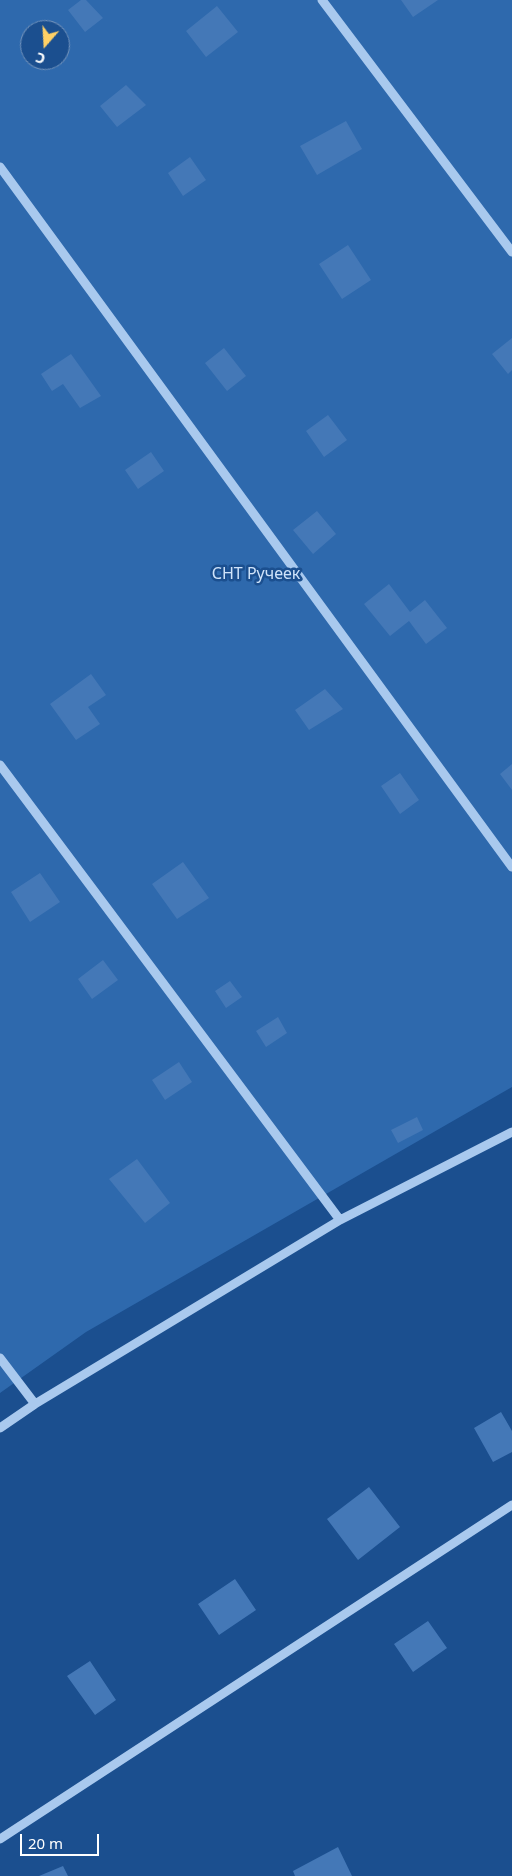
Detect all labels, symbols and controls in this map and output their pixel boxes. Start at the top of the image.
north arrow [20,20,70,70]
text: С [33,48,48,69]
park label: СНТ Ручеек [212,564,300,584]
scale bar [22,1824,101,1856]
text: 20 m [28,1833,63,1853]

